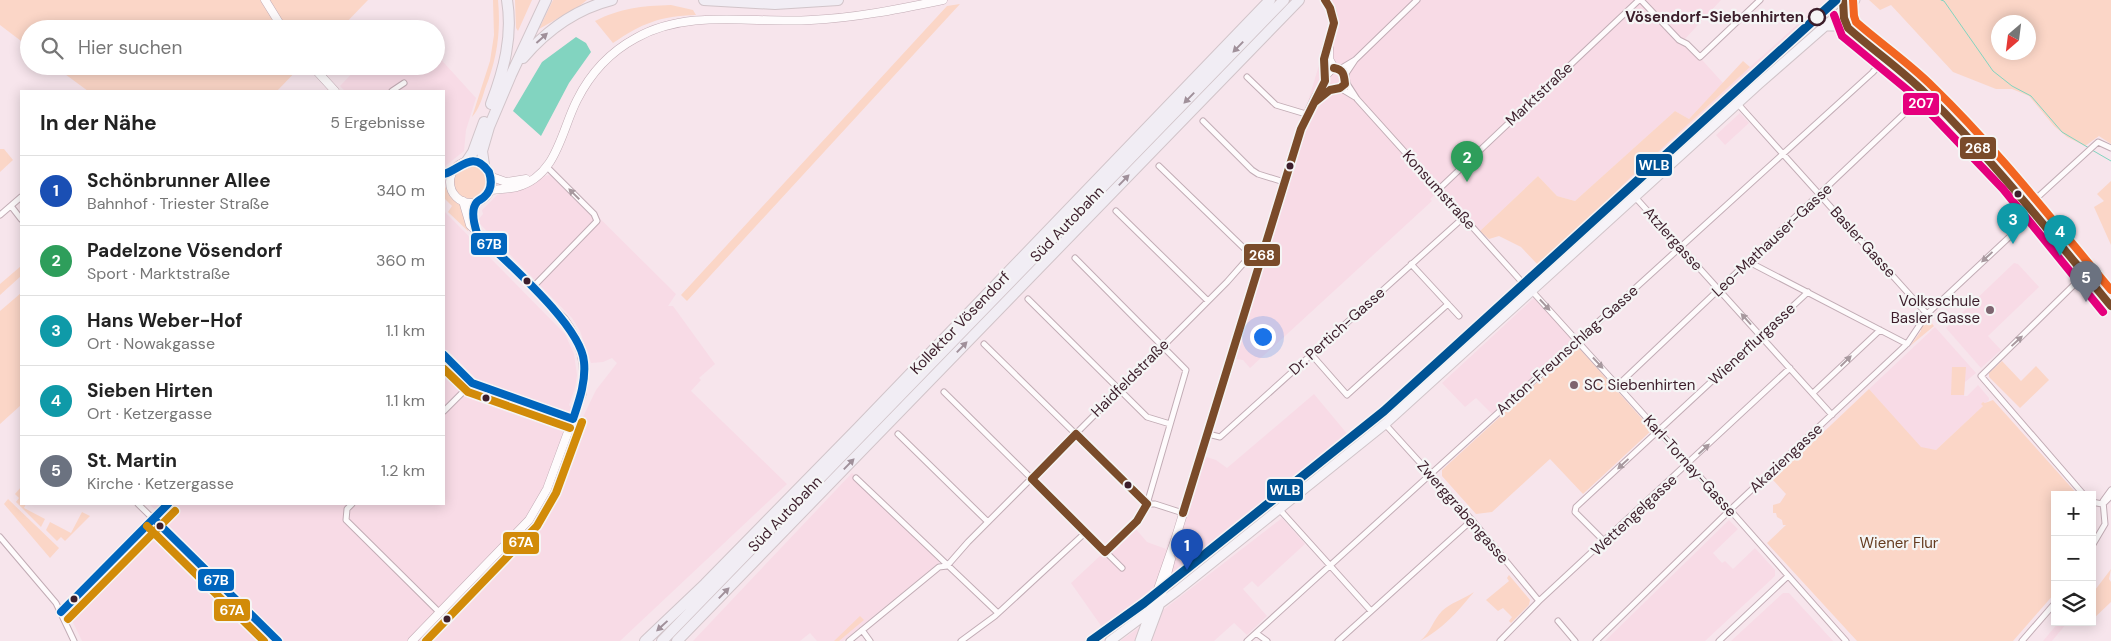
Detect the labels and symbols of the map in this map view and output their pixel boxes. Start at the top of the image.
place label: Vösendorf-Siebenhirten [1625,7,1804,27]
marker: Vösendorf-Siebenhirten [1808,8,1826,26]
north arrow [1991,15,2036,60]
one-way arrow [535,32,548,43]
one-way arrow [1232,41,1244,53]
street label: Marktstraße [1501,58,1577,130]
one-way arrow [1183,92,1195,104]
line badge: 207 [1902,92,1940,116]
text: 207 [1908,94,1934,112]
line badge: 268 [1959,136,1997,160]
text: 268 [1965,139,1991,157]
pin: 2 [1451,141,1483,182]
street label: Konsumstraße [1398,146,1480,234]
line badge: WLB [1635,153,1673,177]
text: WLB [1639,156,1670,174]
unlabelled marker [1285,161,1295,171]
one-way arrow [1118,174,1130,186]
street label: Leo-Mathauser-Gasse [1707,179,1837,301]
street label: Süd Autobahn [1026,182,1108,266]
one-way arrow [568,188,580,200]
unlabelled marker [2013,189,2023,199]
street label: Basler Gasse [1826,202,1900,282]
street label: Atzlergasse [1639,203,1707,275]
pin: 3 [1997,203,2029,244]
pin: 4 [2044,215,2076,256]
line badge: 67B [470,232,508,256]
text: 67B [476,235,502,253]
line badge: 268 [1243,243,1281,267]
text: 268 [1249,246,1275,264]
one-way arrow [1981,251,1993,263]
pin: 5 [2070,261,2102,302]
street label: Kollektor Vösendorf [906,267,1014,379]
unlabelled marker [522,276,532,286]
street label: Anton-Freunschlag-Gasse [1492,281,1642,419]
street label: Dr. Pertich-Gasse [1285,283,1389,379]
place label: Volksschule Basler Gasse [1891,291,1980,328]
one-way arrow [1539,299,1551,311]
street label: Wienerflurgasse [1704,299,1800,389]
marker: Volksschule Basler Gasse [1984,304,1996,316]
one-way arrow [1740,312,1751,325]
your location [1250,324,1276,350]
street label: Haidfeldstraße [1087,335,1173,421]
one-way arrow [2010,335,2022,347]
one-way arrow [956,341,968,353]
one-way arrow [1840,355,1852,367]
one-way arrow [1592,357,1604,369]
place label: SC Siebenhirten [1584,375,1695,395]
marker: SC Siebenhirten [1568,379,1580,391]
unlabelled marker [481,393,491,403]
street label: Karl-Tornay-Gasse [1639,411,1741,521]
street label: Akaziengasse [1745,419,1827,497]
one-way arrow [1698,443,1710,455]
street label: Zwerggrabengasse [1413,456,1513,568]
one-way arrow [843,458,855,470]
one-way arrow [1617,458,1629,470]
street label: Wettengelgasse [1587,470,1681,560]
street label: Süd Autobahn [744,472,826,556]
line badge: WLB [1266,478,1304,502]
unlabelled marker [1123,480,1133,490]
text: WLB [1270,481,1301,499]
unlabelled marker [155,521,165,531]
pin: 1 [1171,529,1203,570]
line badge: 67A [502,531,540,555]
text: 67A [508,533,534,551]
park label: Wiener Flur [1860,533,1939,553]
line badge: 67B [197,568,235,592]
text: 67B [203,571,229,589]
one-way arrow [718,587,730,599]
unlabelled marker [69,594,79,604]
line badge: 67A [213,598,251,622]
text: 67A [219,601,245,619]
unlabelled marker [442,614,452,624]
one-way arrow [655,620,668,631]

